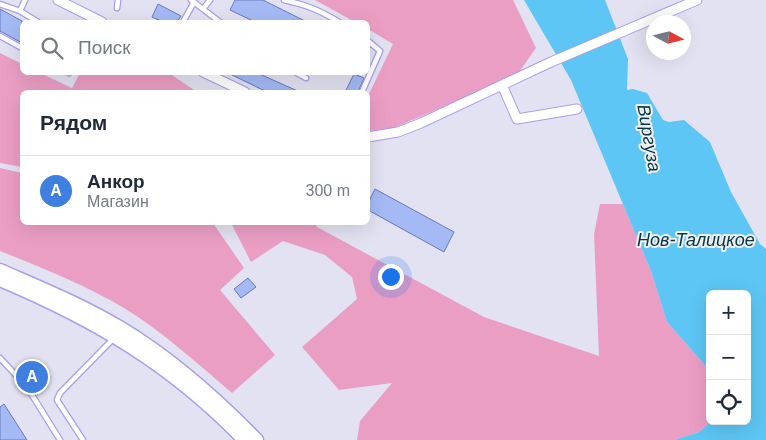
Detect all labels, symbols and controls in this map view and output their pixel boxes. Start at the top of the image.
north arrow [646,15,691,60]
search box [20,20,370,75]
icon: search [38,34,66,62]
text: Поиск [78,37,131,58]
water label: Виргуза [633,103,665,173]
text: Рядом [40,111,107,134]
text: Анкор [87,171,145,192]
text: A [50,182,62,199]
text: 300 m [306,182,350,199]
text: Магазин [87,193,149,210]
water label: Нов-Талицкое [637,230,755,250]
your location [378,264,404,290]
map controls [706,290,751,425]
button: + [706,290,751,335]
button: − [706,335,751,380]
pin: A [16,358,48,396]
button: locate [706,380,751,425]

